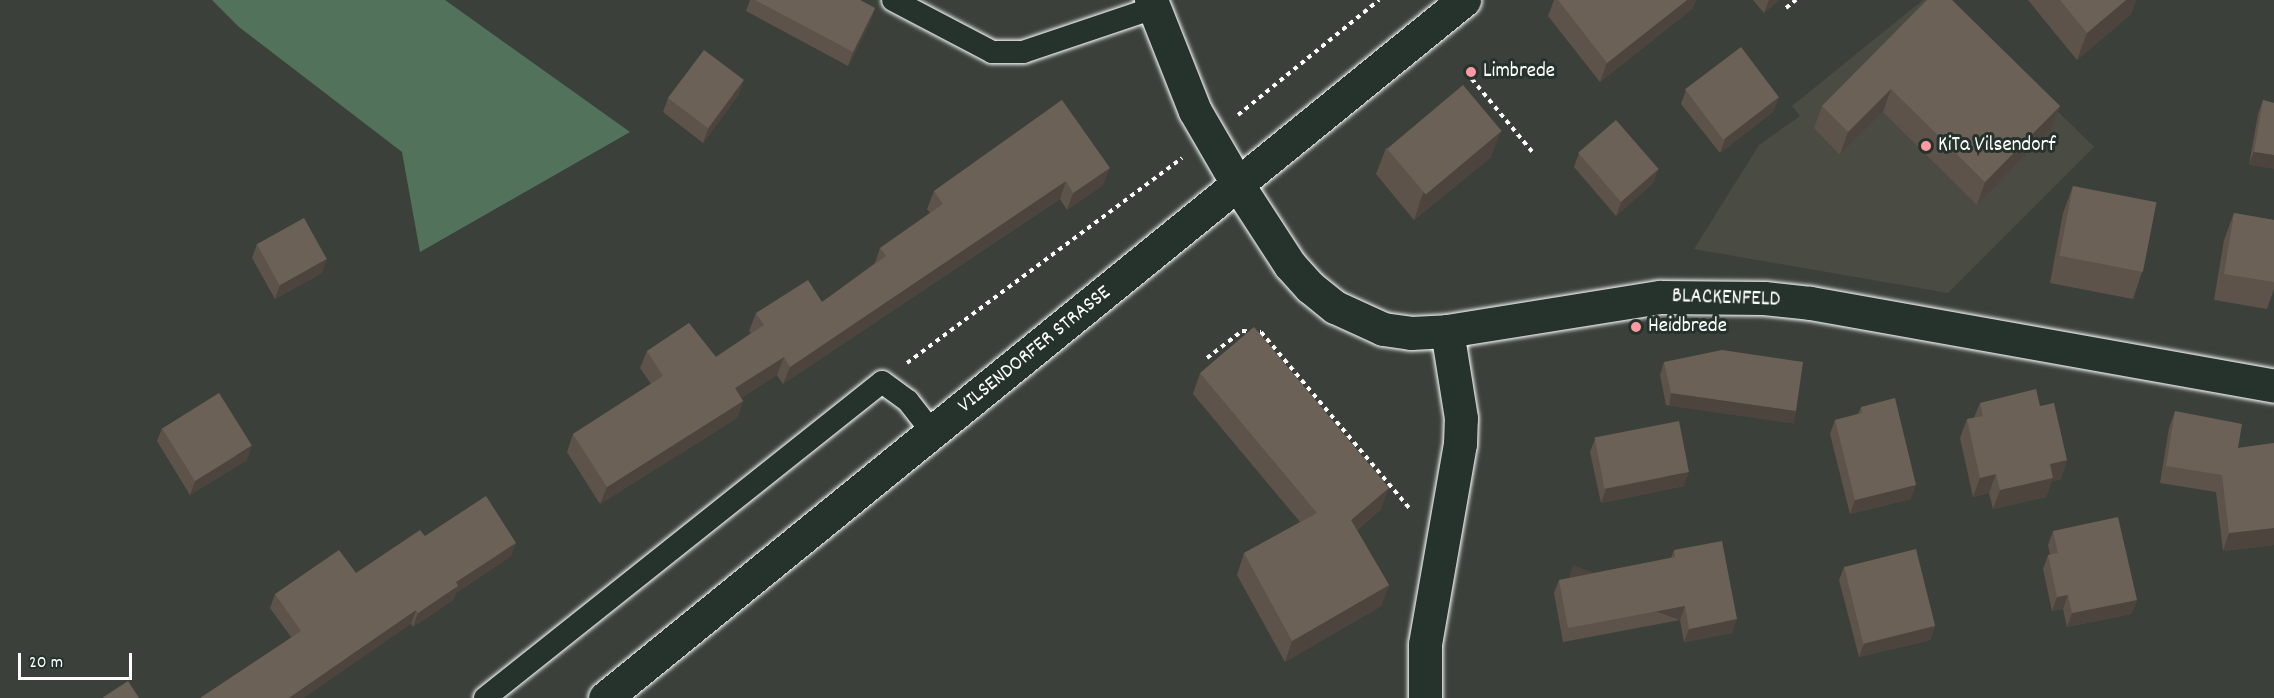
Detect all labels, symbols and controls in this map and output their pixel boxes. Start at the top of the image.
place label: Limbrede [1483,59,1555,85]
marker: Limbrede [1464,65,1478,79]
place label: KiTa Vilsendorf [1938,133,2056,159]
marker: KiTa Vilsendorf [1919,139,1933,153]
street label: VILSENDORFER STRASSE [954,281,1116,419]
street label: BLACKENFELD [1671,285,1781,313]
place label: Heidbrede [1648,314,1727,340]
marker: Heidbrede [1629,320,1643,334]
scale bar [21,641,135,679]
text: 20 m [29,651,63,676]

